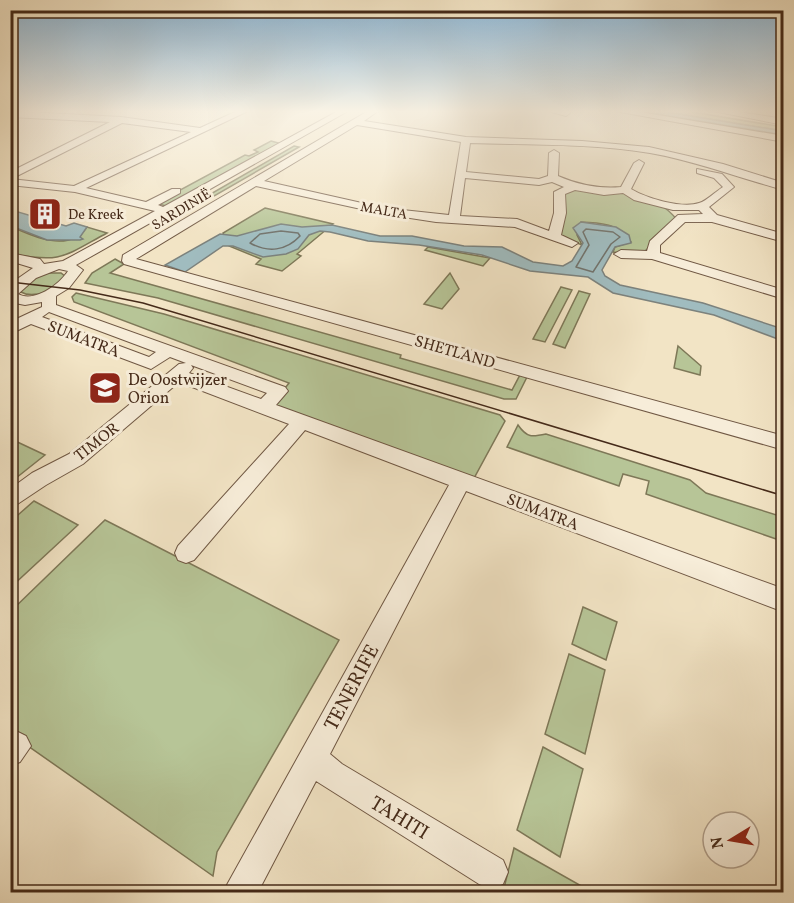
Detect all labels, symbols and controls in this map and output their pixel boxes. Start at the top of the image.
street label: SARDINIË [149,185,215,235]
building icon: De Kreek [27,196,63,232]
street label: MALTA [359,198,409,225]
place label: De Kreek [68,206,124,225]
street label: SUMATRA [44,316,123,364]
street label: SHETLAND [412,331,498,375]
school or university icon: De Oostwijzer Orion [87,370,123,406]
place label: De Oostwijzer Orion [128,370,227,410]
street label: TIMOR [70,418,125,467]
street label: SUMATRA [503,489,582,537]
street label: TENERIFE [318,640,387,736]
street label: TAHITI [364,790,434,847]
north arrow [701,810,761,870]
text: N [706,834,730,850]

